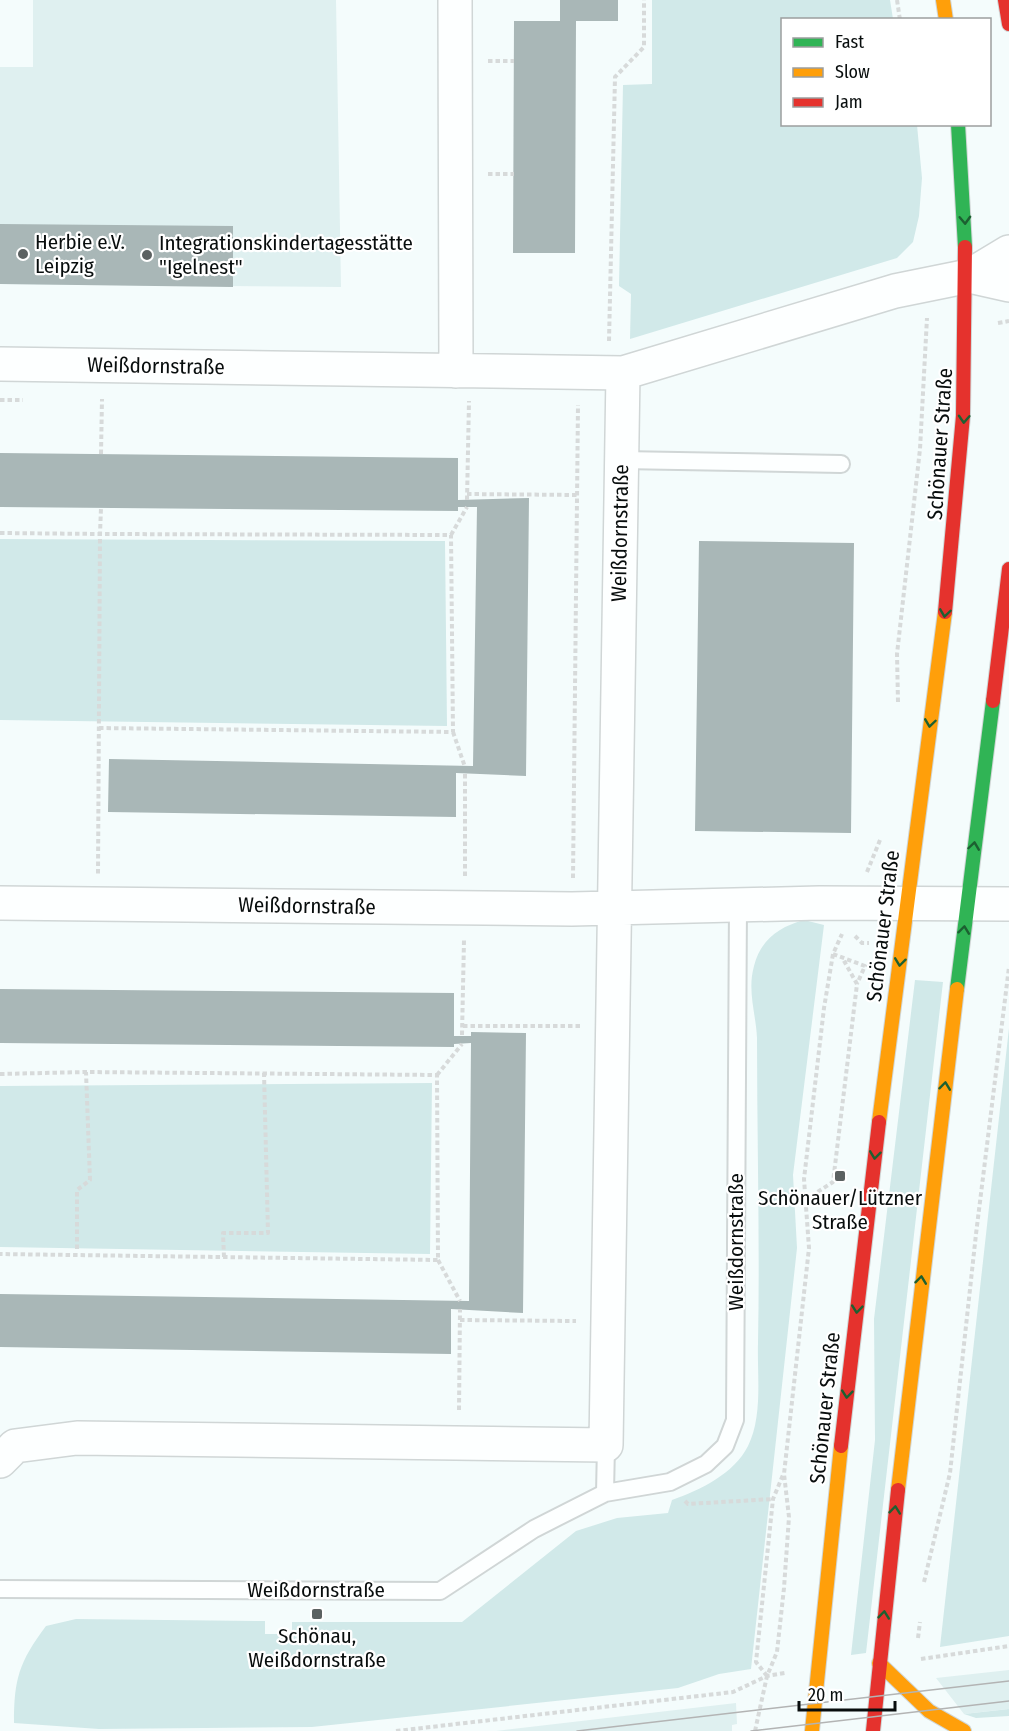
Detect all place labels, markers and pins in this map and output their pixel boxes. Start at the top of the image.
place label: Herbie e.V. Leipzig [35,229,125,279]
place label: Integrationskindertagesstätte "Igelnest" [159,230,413,280]
marker: Herbie e.V. Leipzig [16,247,30,261]
marker: Integrationskindertagesstätte "Igelnest" [140,248,154,262]
marker: Schönauer/Lützner Straße [833,1169,847,1183]
place label: Schönauer/Lützner Straße [758,1185,923,1235]
marker: Schönau, Weißdornstraße [310,1607,324,1621]
place label: Schönau, Weißdornstraße [248,1623,386,1673]

